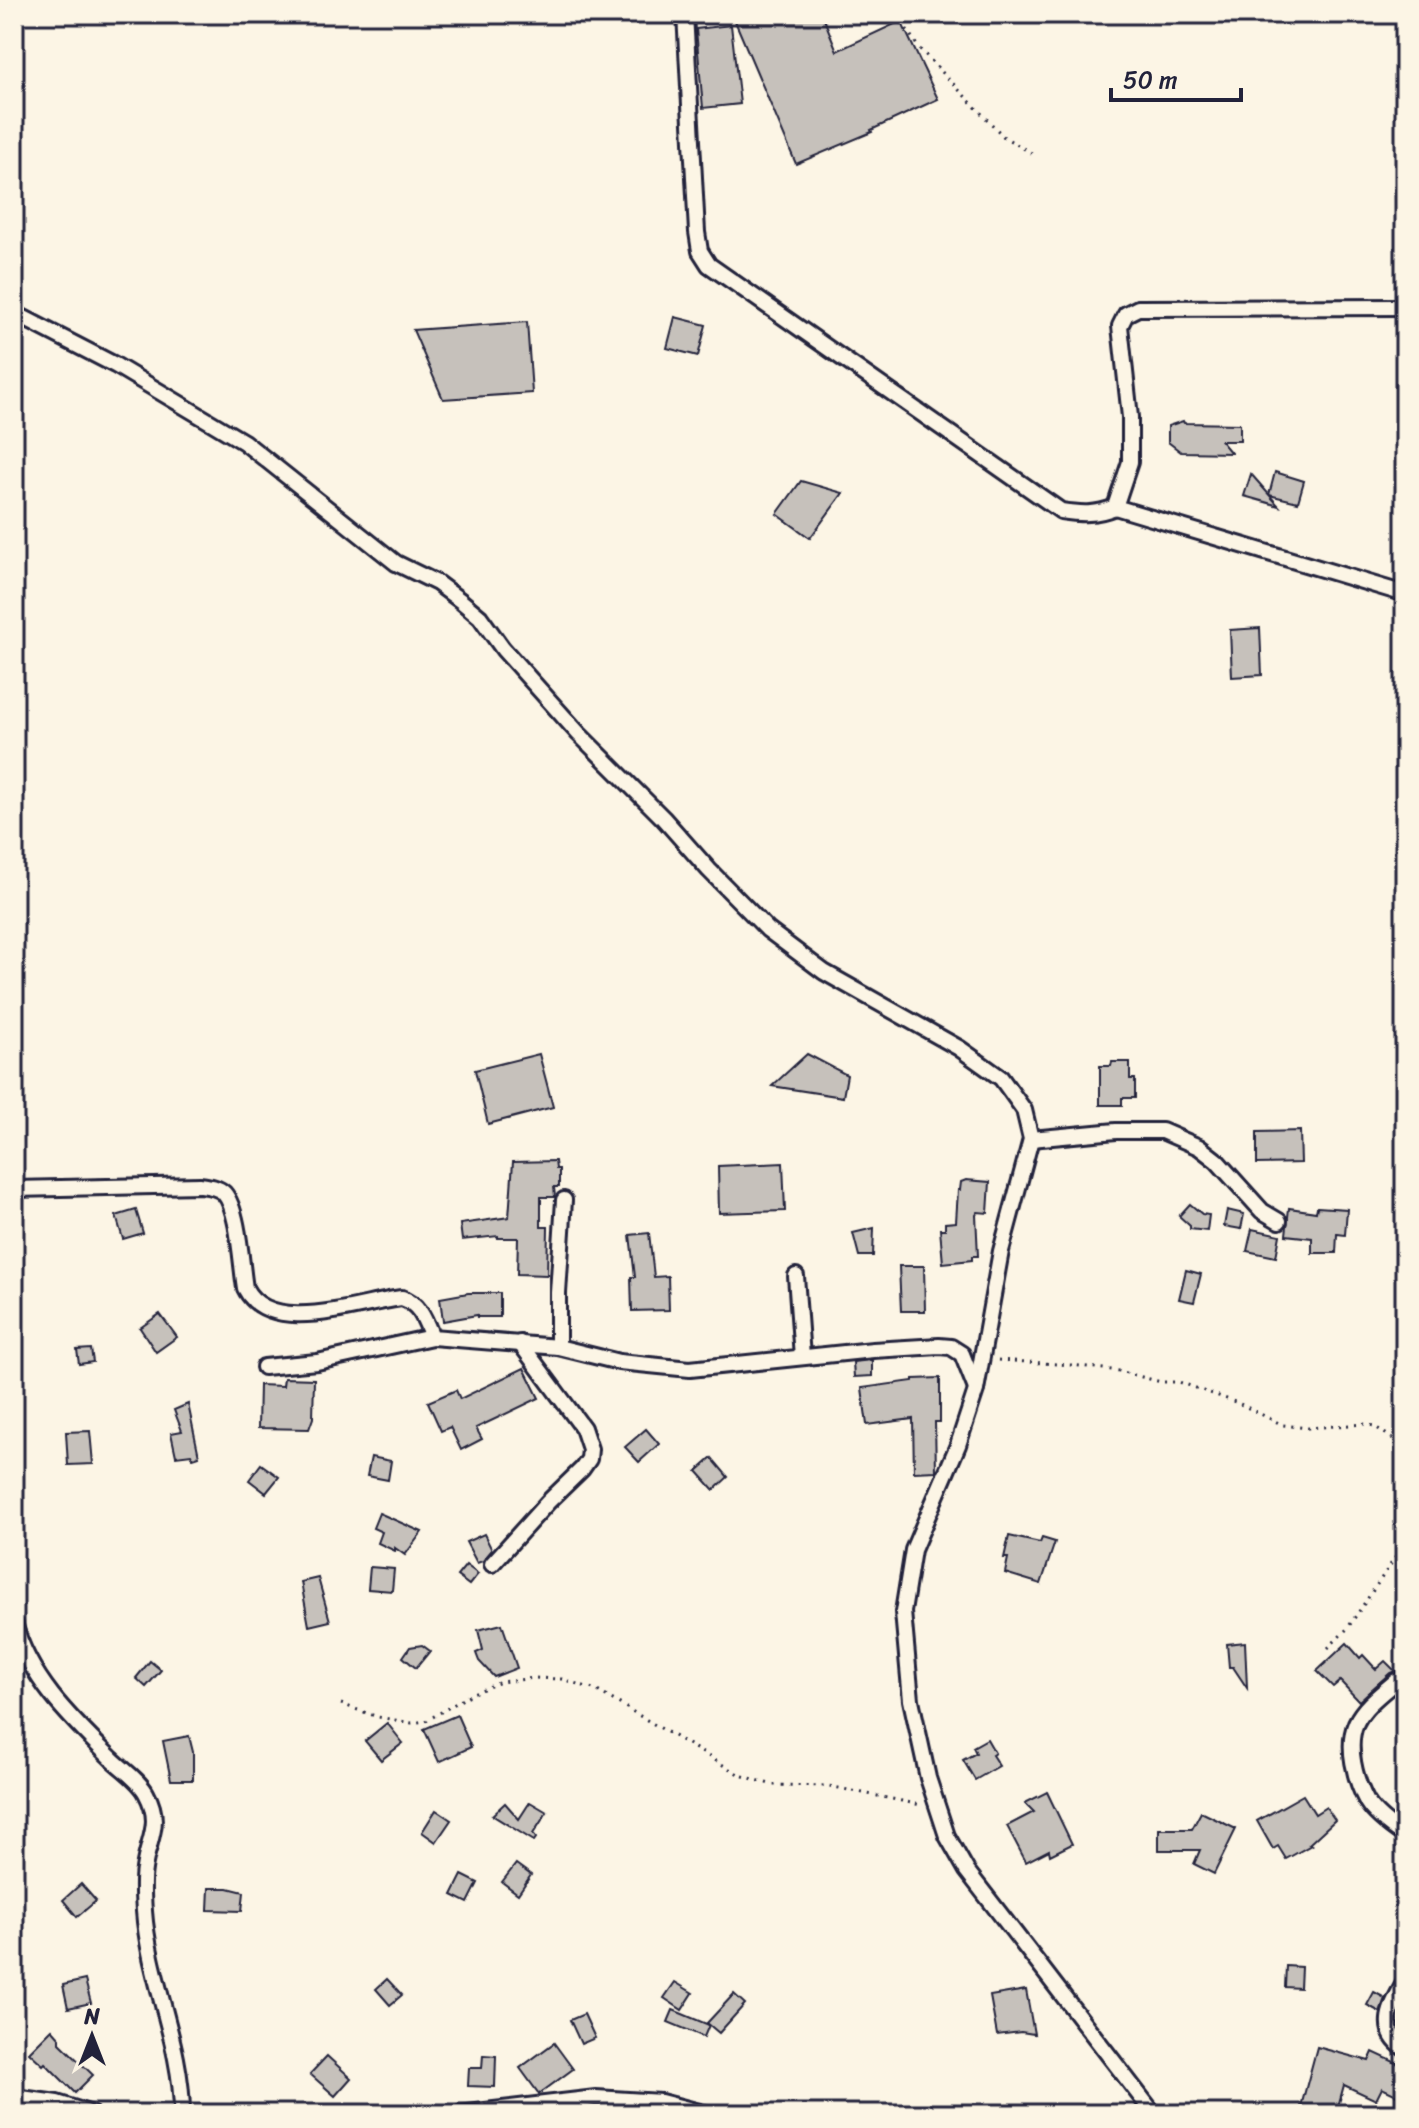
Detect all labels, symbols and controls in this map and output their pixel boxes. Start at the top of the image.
scale bar [1111,52,1241,102]
text: 50 m [1123,59,1178,101]
north arrow [52,1996,132,2076]
text: N [83,1997,100,2036]

